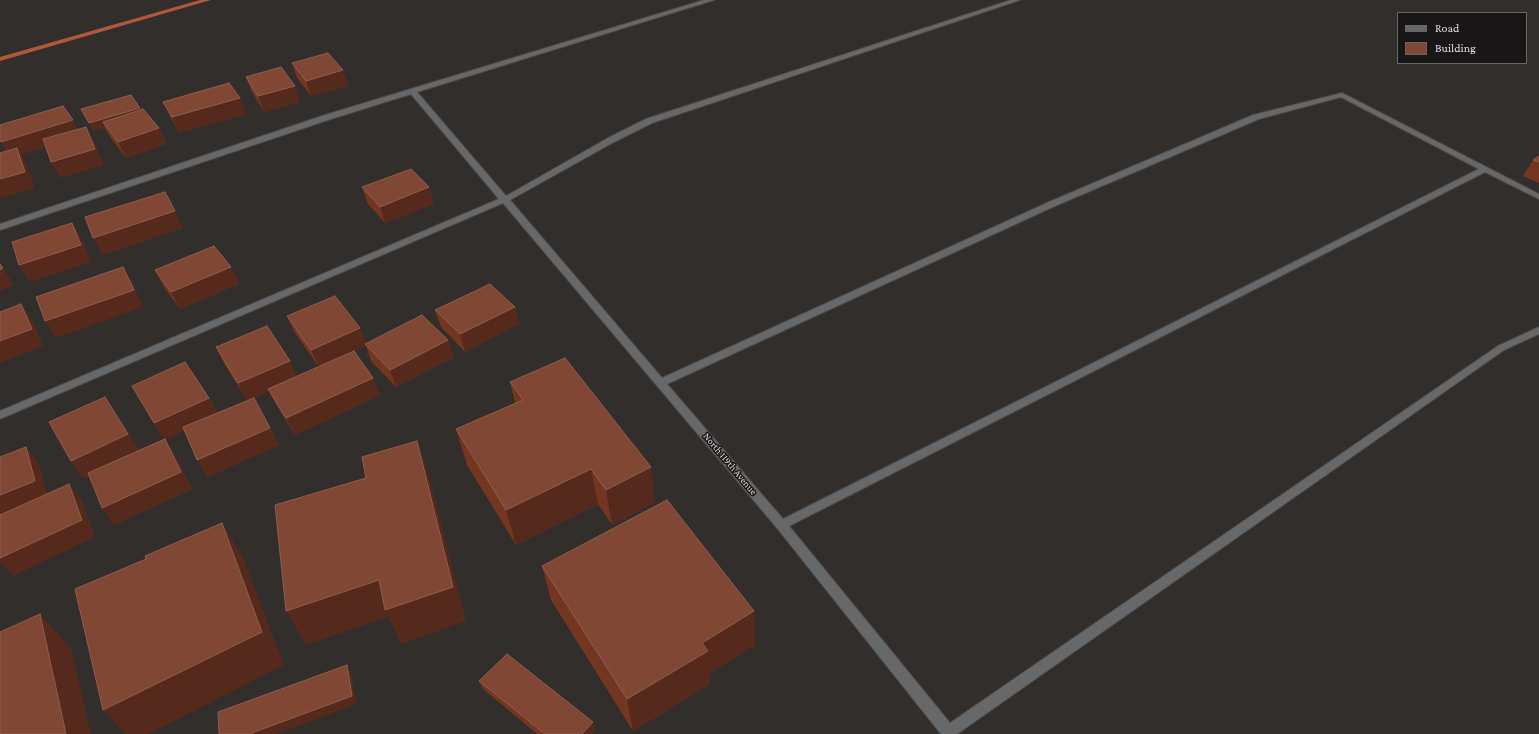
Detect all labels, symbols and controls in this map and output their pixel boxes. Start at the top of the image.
legend [1397,12,1527,64]
text: Road [1435,21,1459,35]
text: Building [1435,41,1476,55]
street label: North 119th Avenue [701,431,759,497]

